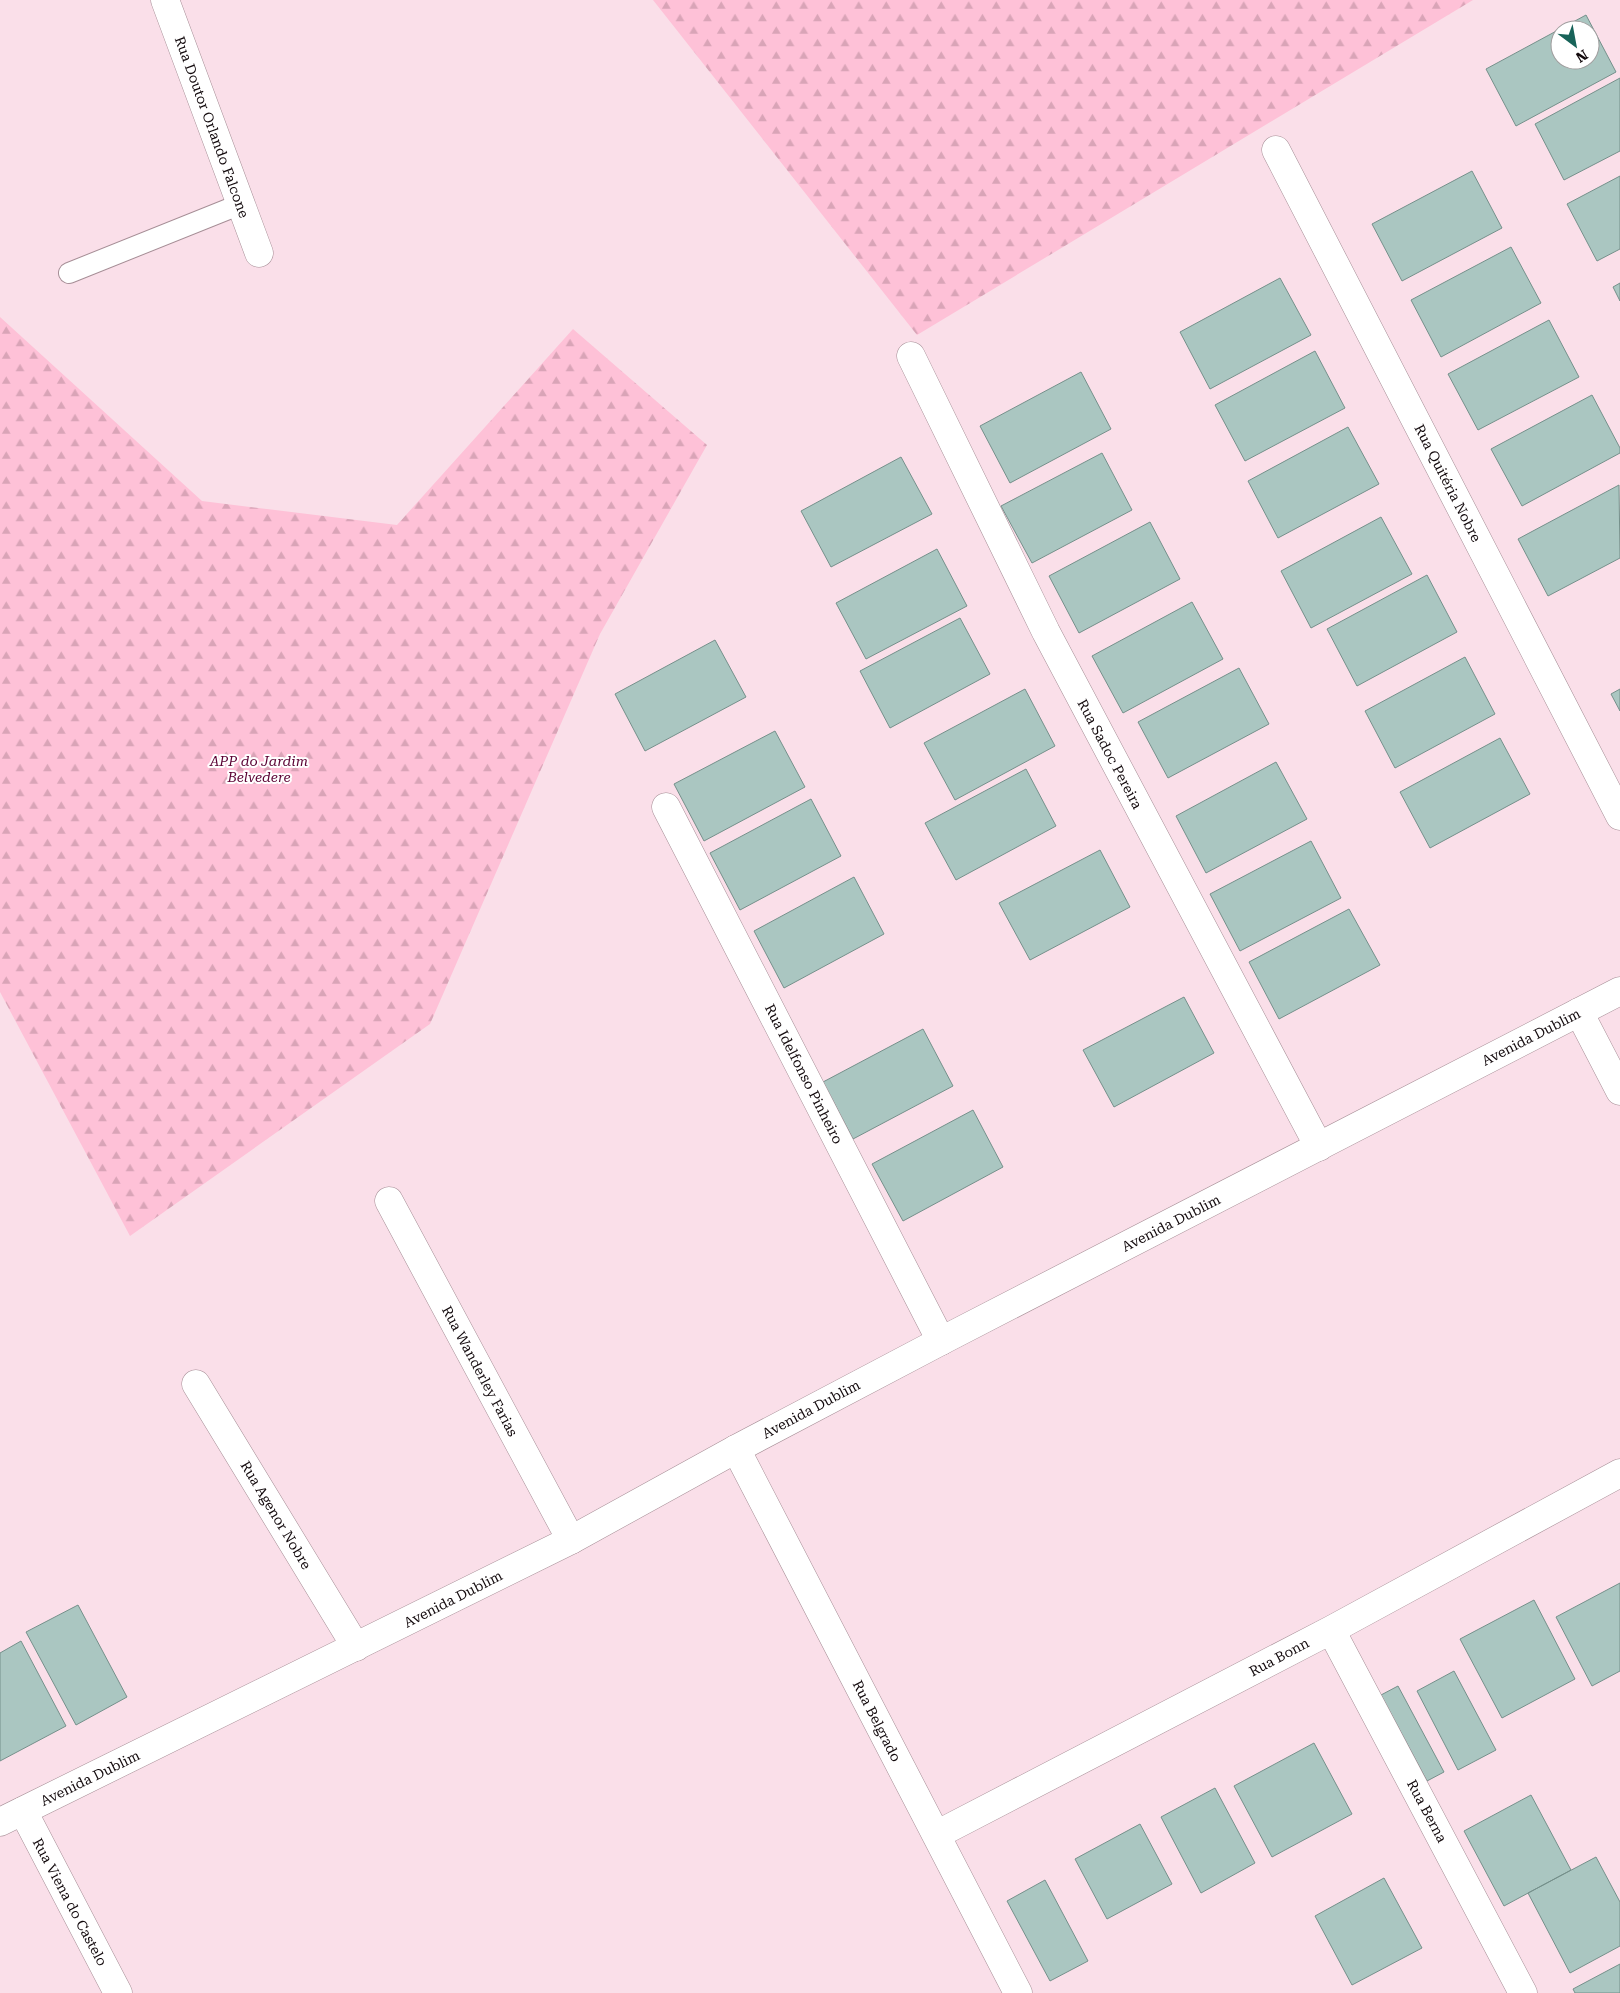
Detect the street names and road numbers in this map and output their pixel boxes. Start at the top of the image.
street label: Rua Doutor Orlando Falcone [172,34,252,220]
street label: Rua Quitéria Nobre [1411,422,1485,545]
street label: Rua Sadoc Pereira [1074,696,1146,812]
street label: Rua Idelfonso Pinheiro [762,1001,846,1147]
street label: Avenida Dublim [1479,1005,1583,1069]
street label: Avenida Dublim [1119,1191,1223,1255]
street label: Rua Wanderley Farias [439,1303,521,1439]
street label: Avenida Dublim [759,1376,863,1442]
street label: Rua Agenor Nobre [237,1458,315,1572]
street label: Avenida Dublim [401,1567,505,1631]
street label: Rua Bonn [1246,1635,1312,1679]
street label: Rua Belgrado [850,1678,904,1764]
street label: Avenida Dublim [38,1747,143,1809]
street label: Rua Berna [1404,1777,1450,1845]
street label: Rua Viena do Castelo [30,1835,110,1969]

